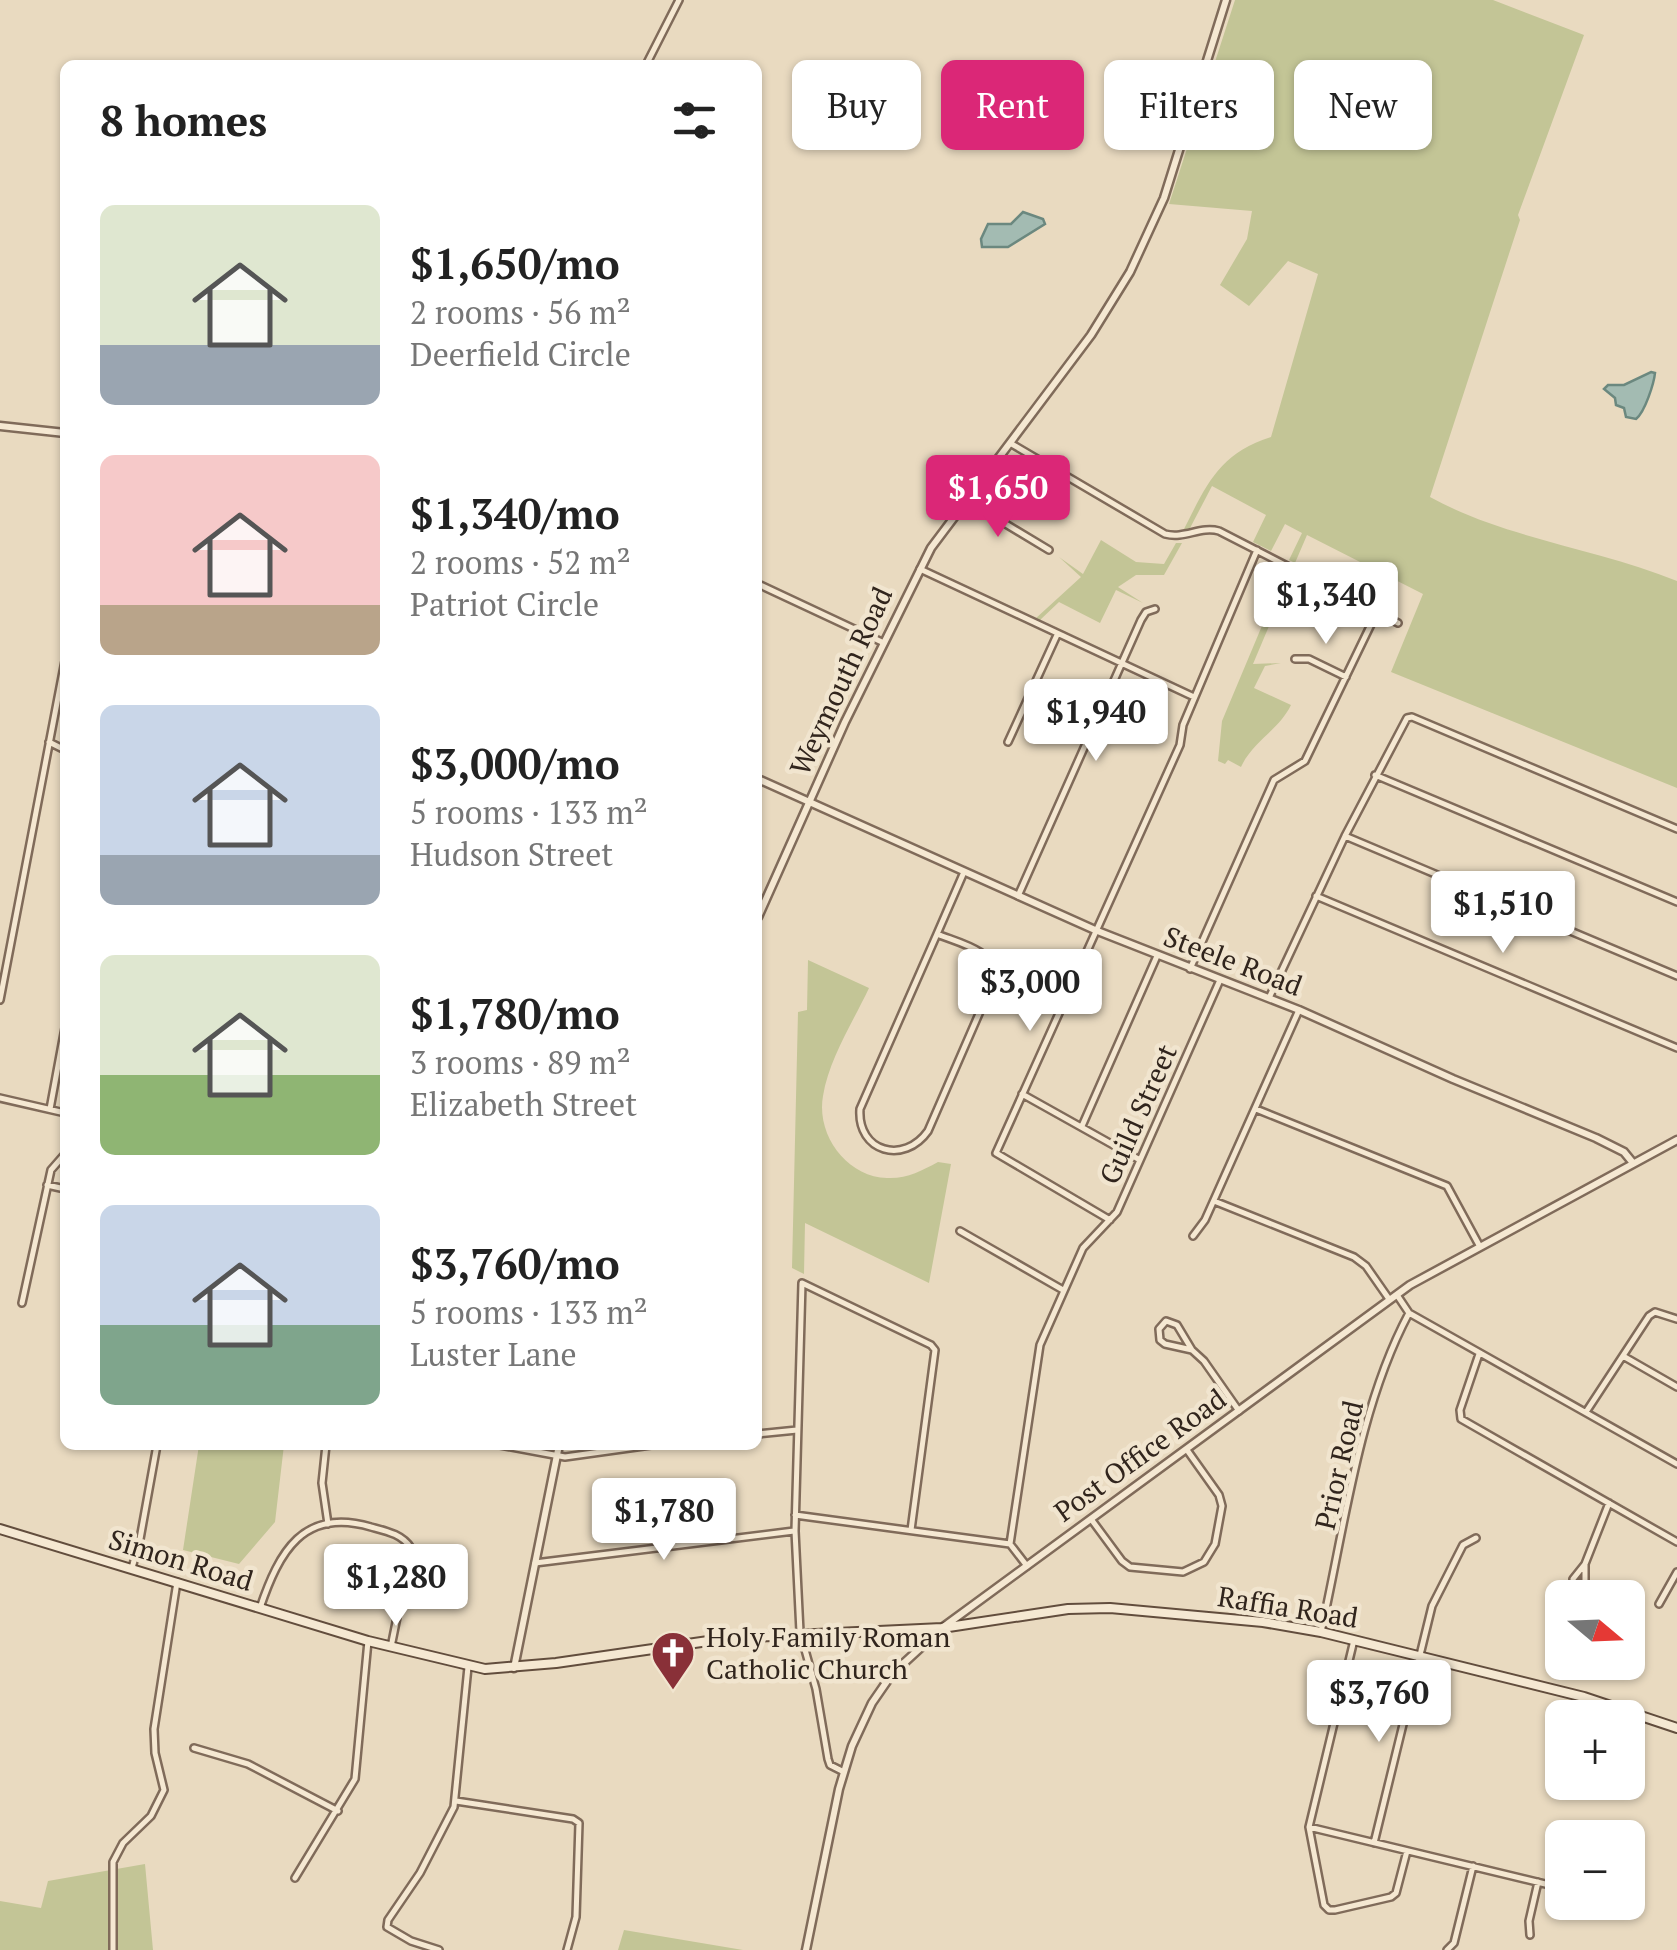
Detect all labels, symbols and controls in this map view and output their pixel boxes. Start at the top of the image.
chip: Buy [792,60,921,150]
chip: Rent [941,60,1084,150]
chip: Filters [1104,60,1274,150]
chip: New [1294,60,1432,150]
text: 8 homes [100,92,267,148]
icon: filters [667,93,722,148]
text: $1,650/mo [410,235,620,291]
icon: home [180,245,300,365]
text: 2 rooms · 56 m² [410,291,631,333]
text: Deerfield Circle [410,333,631,375]
pin: $1,650 [917,455,1079,540]
text: $1,650 [948,466,1048,508]
text: $1,340/mo [410,485,620,541]
icon: home [180,495,300,615]
text: 2 rooms · 52 m² [410,541,631,583]
pin: $1,340 [1245,562,1407,647]
text: $1,340 [1276,573,1376,615]
street label: Weymouth Road [781,581,900,781]
text: Patriot Circle [410,583,599,625]
pin: $1,940 [1015,679,1177,764]
text: $1,940 [1046,690,1146,732]
text: $3,000/mo [410,735,620,791]
icon: home [180,745,300,865]
text: 5 rooms · 133 m² [410,791,648,833]
text: Hudson Street [410,833,613,875]
pin: $1,510 [1422,871,1584,956]
text: $1,510 [1453,882,1553,924]
street label: Steele Road [1159,917,1308,1004]
pin: $3,000 [949,949,1111,1034]
text: $3,000 [980,960,1080,1002]
text: $1,780/mo [410,985,620,1041]
icon: home [180,995,300,1115]
street label: Guild Street [1090,1038,1185,1189]
text: 3 rooms · 89 m² [410,1041,631,1083]
text: Elizabeth Street [410,1083,637,1125]
text: $3,760/mo [410,1235,620,1291]
icon: home [180,1245,300,1365]
text: 5 rooms · 133 m² [410,1291,648,1333]
text: Luster Lane [410,1333,577,1375]
street label: Post Office Road [1046,1380,1233,1529]
street label: Prior Road [1306,1397,1371,1533]
pin: $1,780 [583,1478,745,1563]
text: $1,780 [614,1489,714,1531]
street label: Simon Road [104,1520,258,1599]
pin: $1,280 [315,1544,477,1629]
text: $1,280 [346,1555,446,1597]
street label: Raffia Road [1215,1577,1361,1636]
north arrow [1545,1580,1645,1680]
map controls [1545,1580,1645,1920]
place label: Holy Family Roman Catholic Church [706,1618,951,1687]
church icon: Holy Family Roman Catholic Church [650,1630,696,1691]
pin: $3,760 [1298,1660,1460,1745]
text: $3,760 [1329,1671,1429,1713]
button: + [1545,1700,1645,1800]
button: − [1545,1820,1645,1920]

